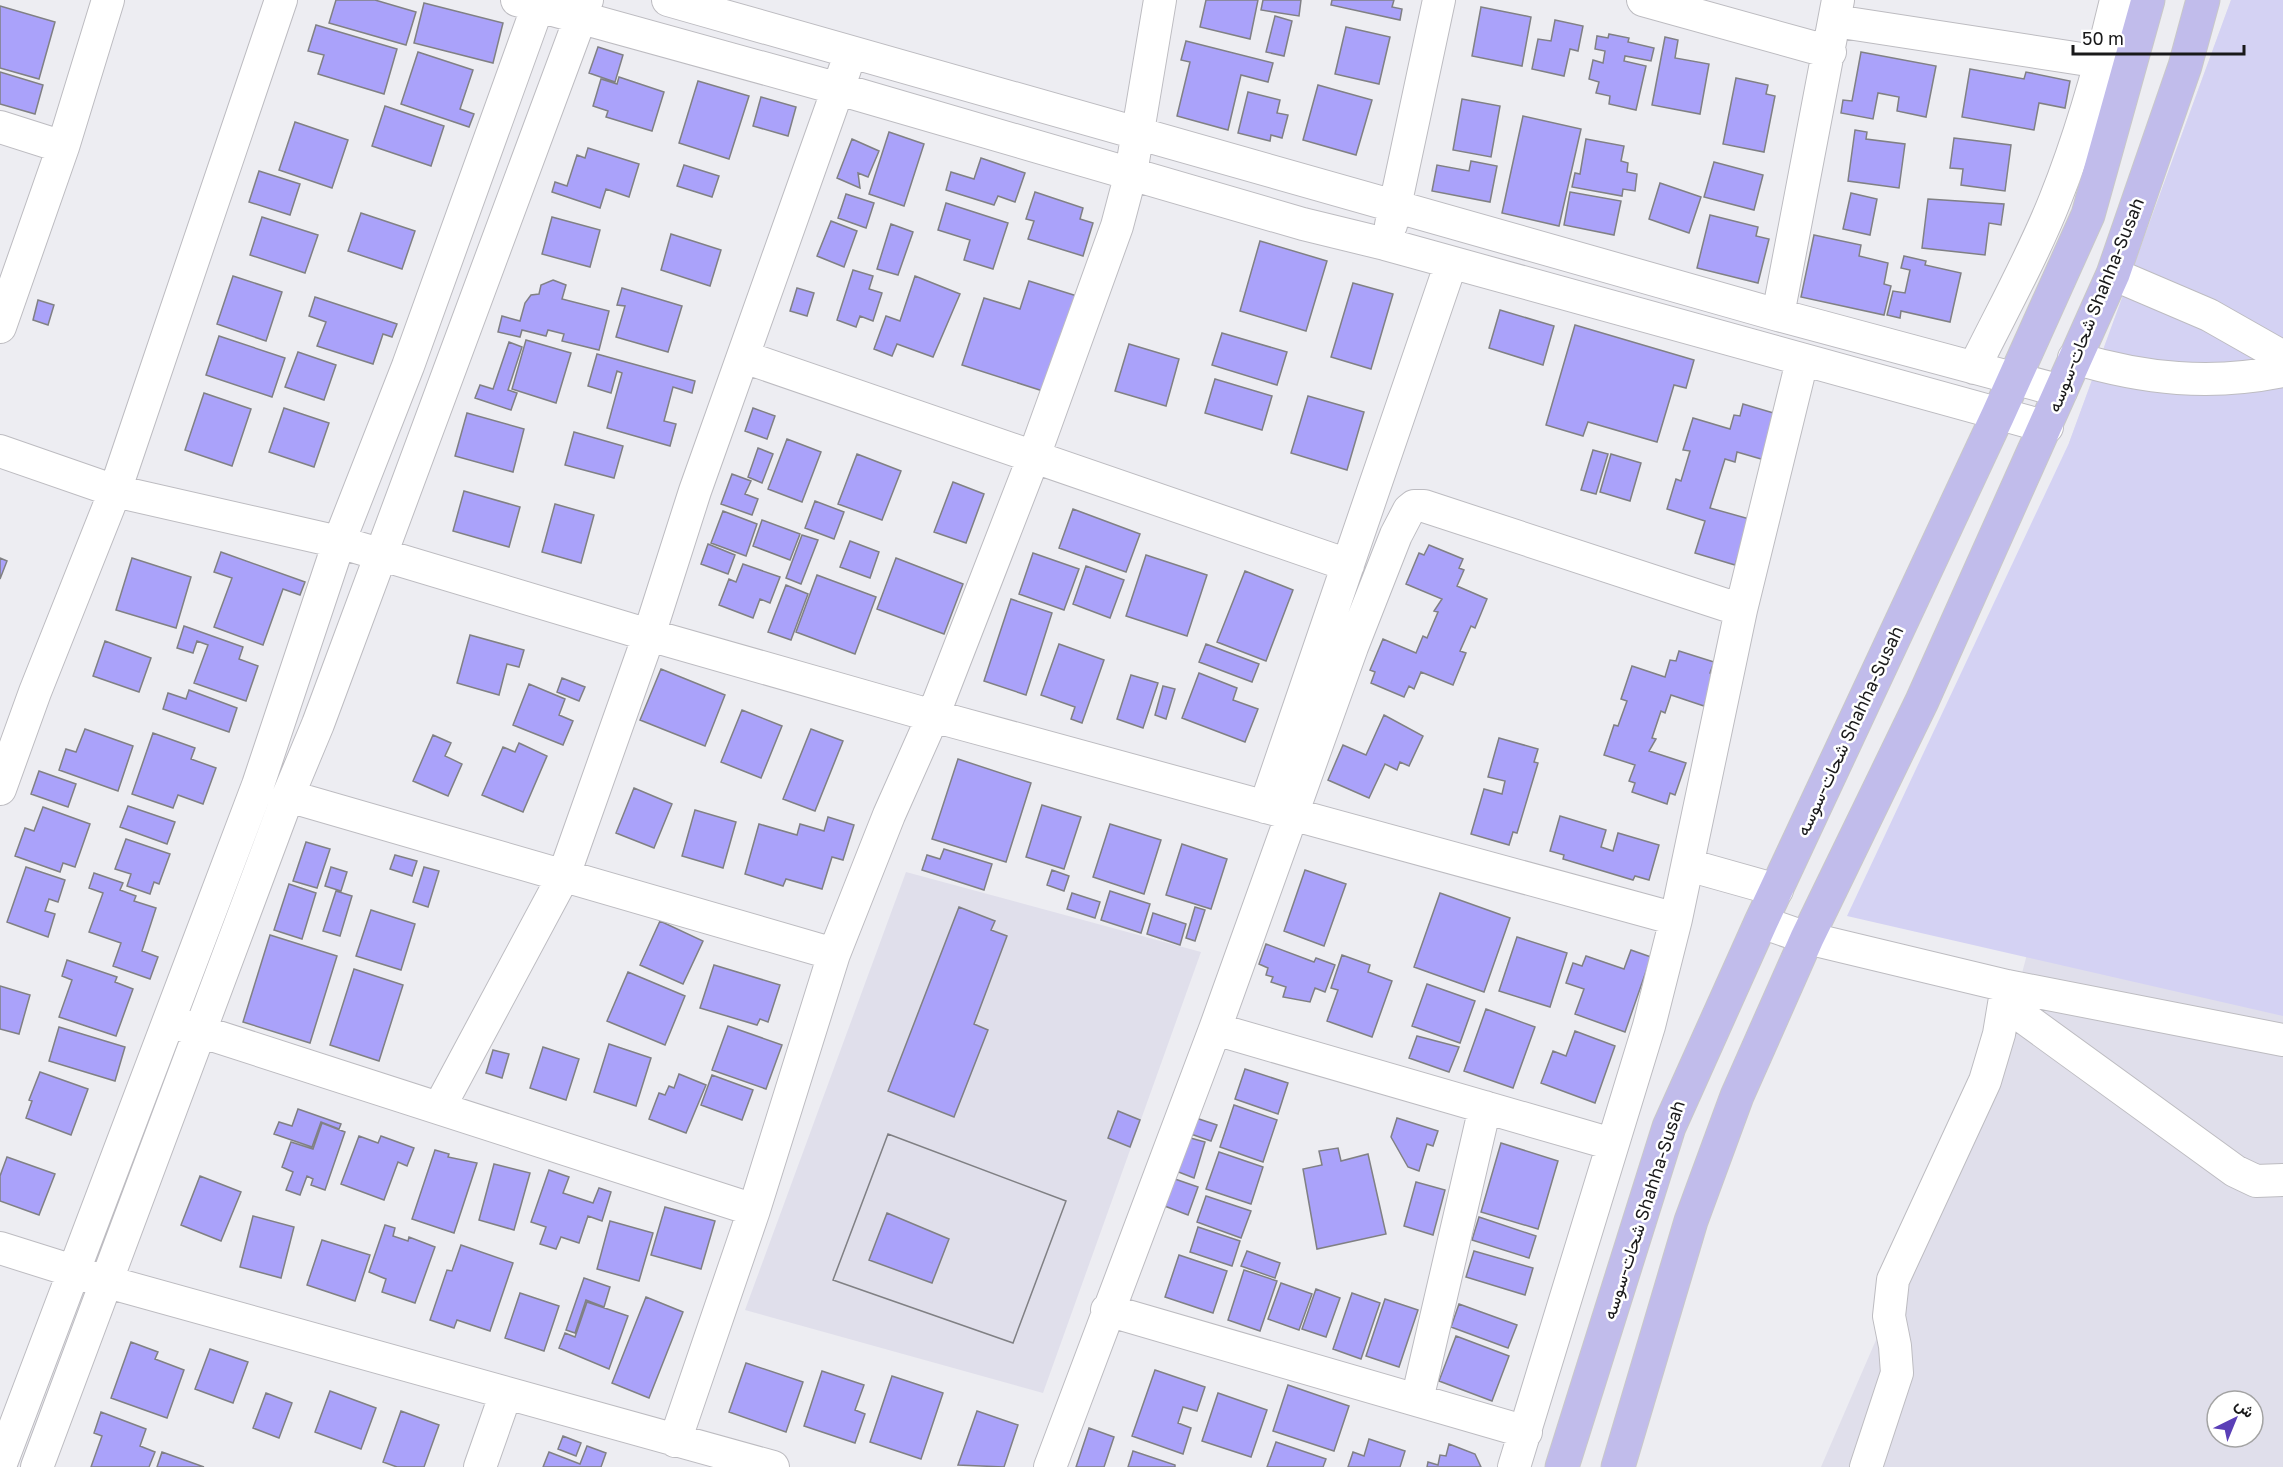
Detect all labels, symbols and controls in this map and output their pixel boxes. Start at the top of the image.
scale bar [2073,18,2244,56]
text: 50 m [2082,27,2124,49]
street label: شحات-سوسه Shahha-Susah [2042,194,2149,415]
street label: شحات-سوسه Shahha-Susah [1791,622,1908,839]
street label: شحات-سوسه Shahha-Susah [1597,1097,1690,1322]
north arrow [2205,1389,2265,1449]
text: ش [2231,1394,2259,1422]

